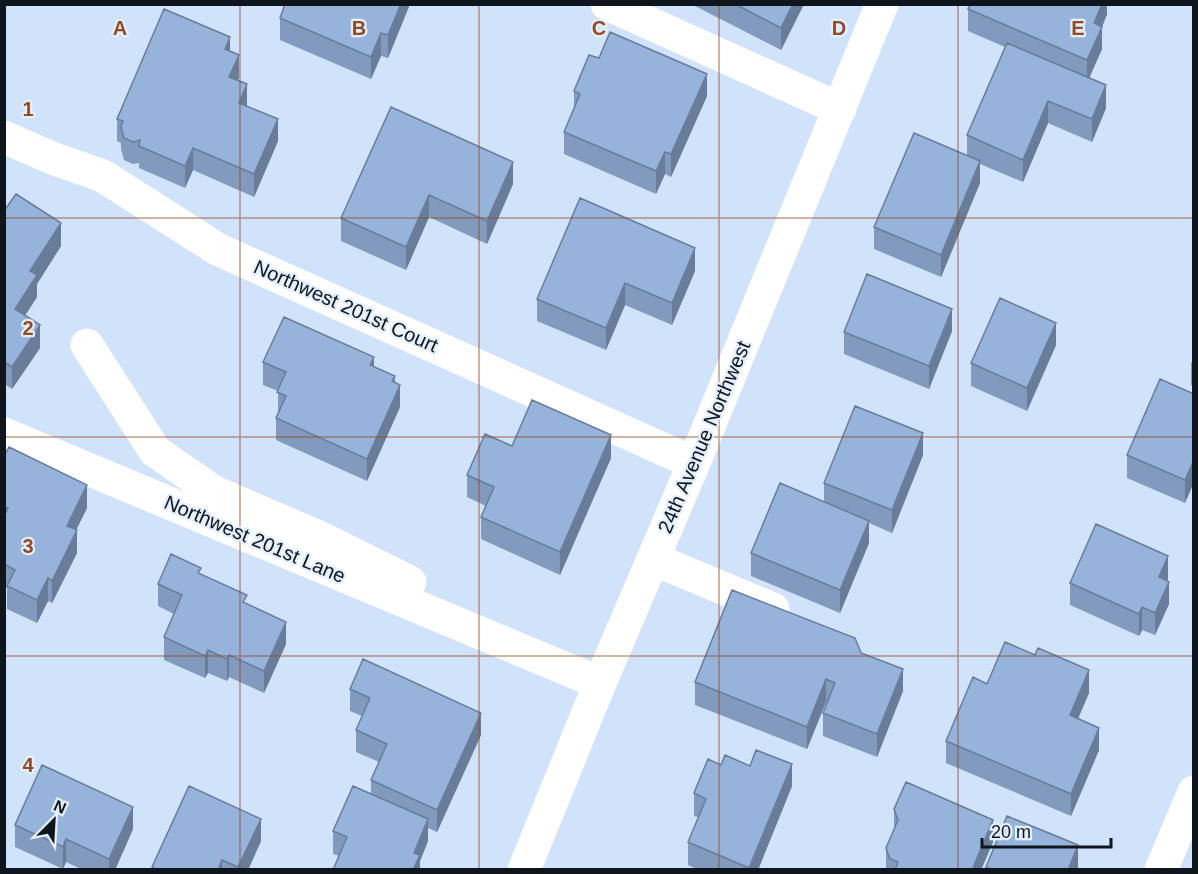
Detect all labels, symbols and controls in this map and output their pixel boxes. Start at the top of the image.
text: A [113,17,127,39]
text: B [352,17,366,39]
text: C [592,17,606,39]
text: D [832,17,846,39]
text: E [1071,17,1085,39]
text: 1 [22,98,34,120]
street label: Northwest 201st Court [251,255,442,357]
text: 2 [22,317,34,339]
street label: 24th Avenue Northwest [654,337,755,536]
street label: Northwest 201st Lane [161,491,349,587]
text: 3 [22,535,34,557]
text: 4 [22,754,34,776]
north arrow [24,790,84,850]
text: N [51,797,69,817]
scale bar [982,811,1111,849]
text: 20 m [991,822,1031,842]

